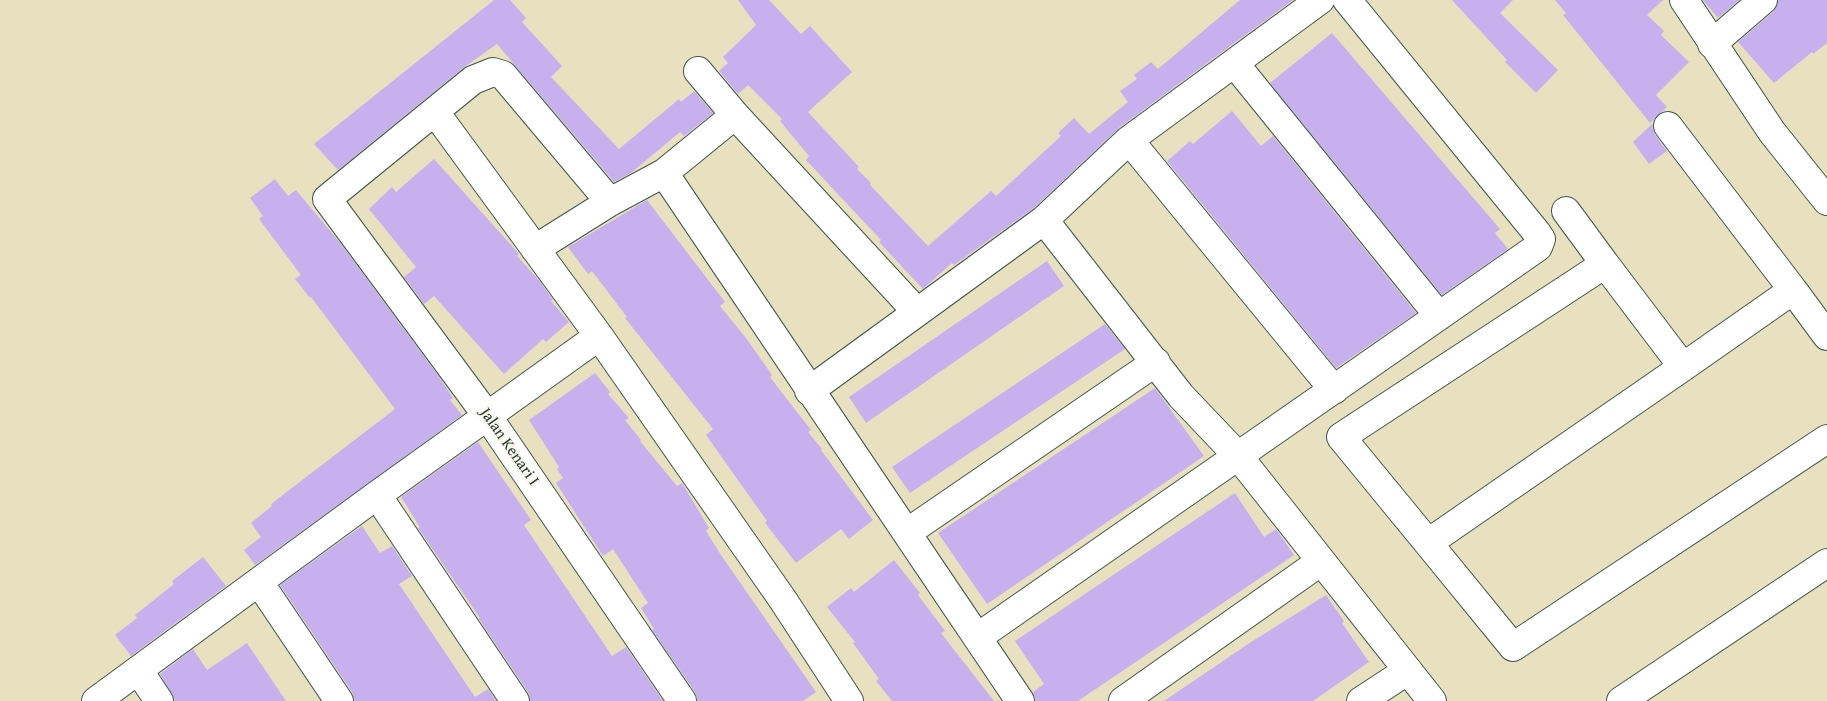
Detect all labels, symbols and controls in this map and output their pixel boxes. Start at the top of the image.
street label: Jalan Kenari I [475,405,543,489]

